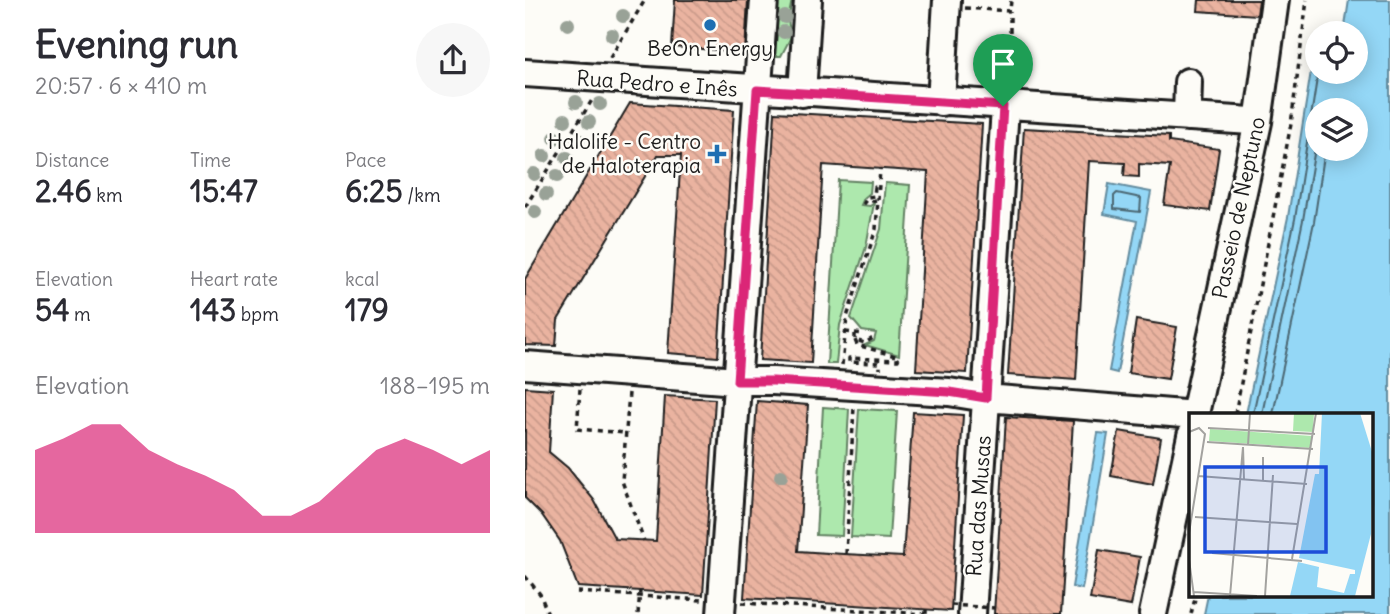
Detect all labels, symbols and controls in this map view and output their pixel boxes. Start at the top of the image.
marker: BeOn Energy [702,17,718,33]
text: Evening run [35,21,238,68]
map controls [1305,21,1368,161]
button: locate [1305,21,1368,84]
button: share [416,23,490,97]
pin [973,34,1033,106]
place label: BeOn Energy [647,35,773,62]
icon: arrive [984,45,1022,83]
street label: Rua Pedro e Inês [576,64,738,103]
text: 20:57 · 6 × 410 m [35,71,207,100]
button: layers [1305,98,1368,161]
street label: Passeio de Neptuno [1206,114,1271,301]
place label: Halolife - Centro de Haloterapia [548,128,701,179]
marker: Halolife - Centro de Haloterapia [707,144,727,164]
text: Distance [35,148,109,172]
text: Time [190,148,231,172]
text: Pace [345,148,386,172]
text: 2.46 [35,172,92,210]
text: 15:47 [190,172,258,210]
text: 6:25 [345,172,403,210]
text: km [92,183,123,207]
text: /km [403,183,441,207]
text: Elevation [35,267,113,291]
text: Heart rate [190,267,278,291]
text: kcal [345,267,379,291]
text: 54 [35,291,70,329]
text: 143 [190,291,236,329]
text: 179 [345,291,389,329]
text: m [70,302,91,326]
text: bpm [236,302,279,326]
text: Elevation [35,371,129,400]
text: 188–195 m [380,371,490,400]
inset map [1189,413,1373,596]
street label: Rua das Musas [960,434,997,578]

